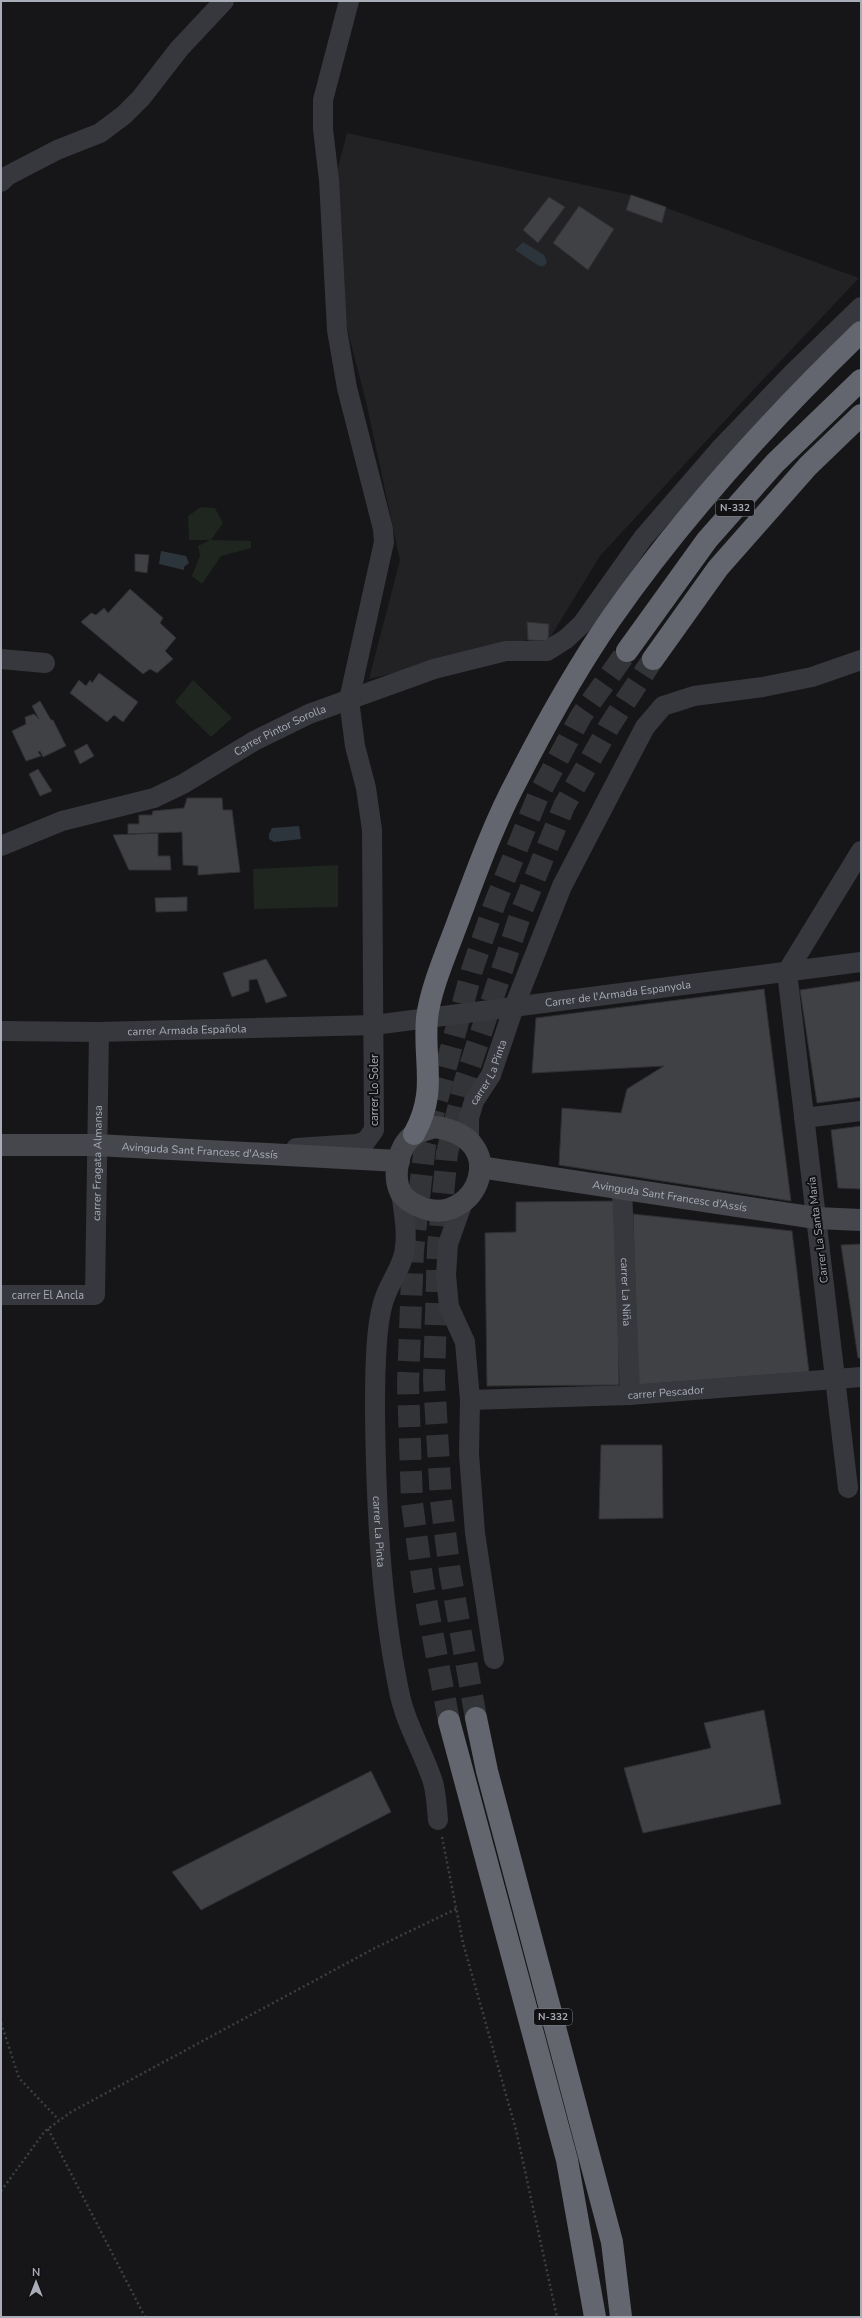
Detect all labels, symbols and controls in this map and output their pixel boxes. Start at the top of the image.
road number: N-332 [716,500,754,516]
street label: Carrer Pintor Sorolla [231,701,328,759]
street label: Carrer de l'Armada Espanyola [544,977,692,1010]
street label: carrer Armada Española [127,1021,247,1039]
street label: carrer La Pinta [466,1037,510,1106]
street label: carrer Lo Soler [367,1054,382,1126]
street label: carrer Fragata Almansa [89,1105,105,1221]
street label: Avinguda Sant Francesc d'Assís [121,1139,279,1162]
street label: Carrer La Santa María [804,1176,832,1284]
street label: Avinguda Sant Francesc d’Assís [591,1177,748,1215]
street label: carrer La Niña [617,1257,635,1327]
street label: carrer El Ancla [12,1288,84,1303]
street label: carrer Pescador [627,1382,705,1403]
street label: carrer La Pinta [370,1495,389,1568]
road number: N-332 [534,2009,572,2025]
north arrow [16,2262,56,2302]
text: N [32,2265,40,2280]

